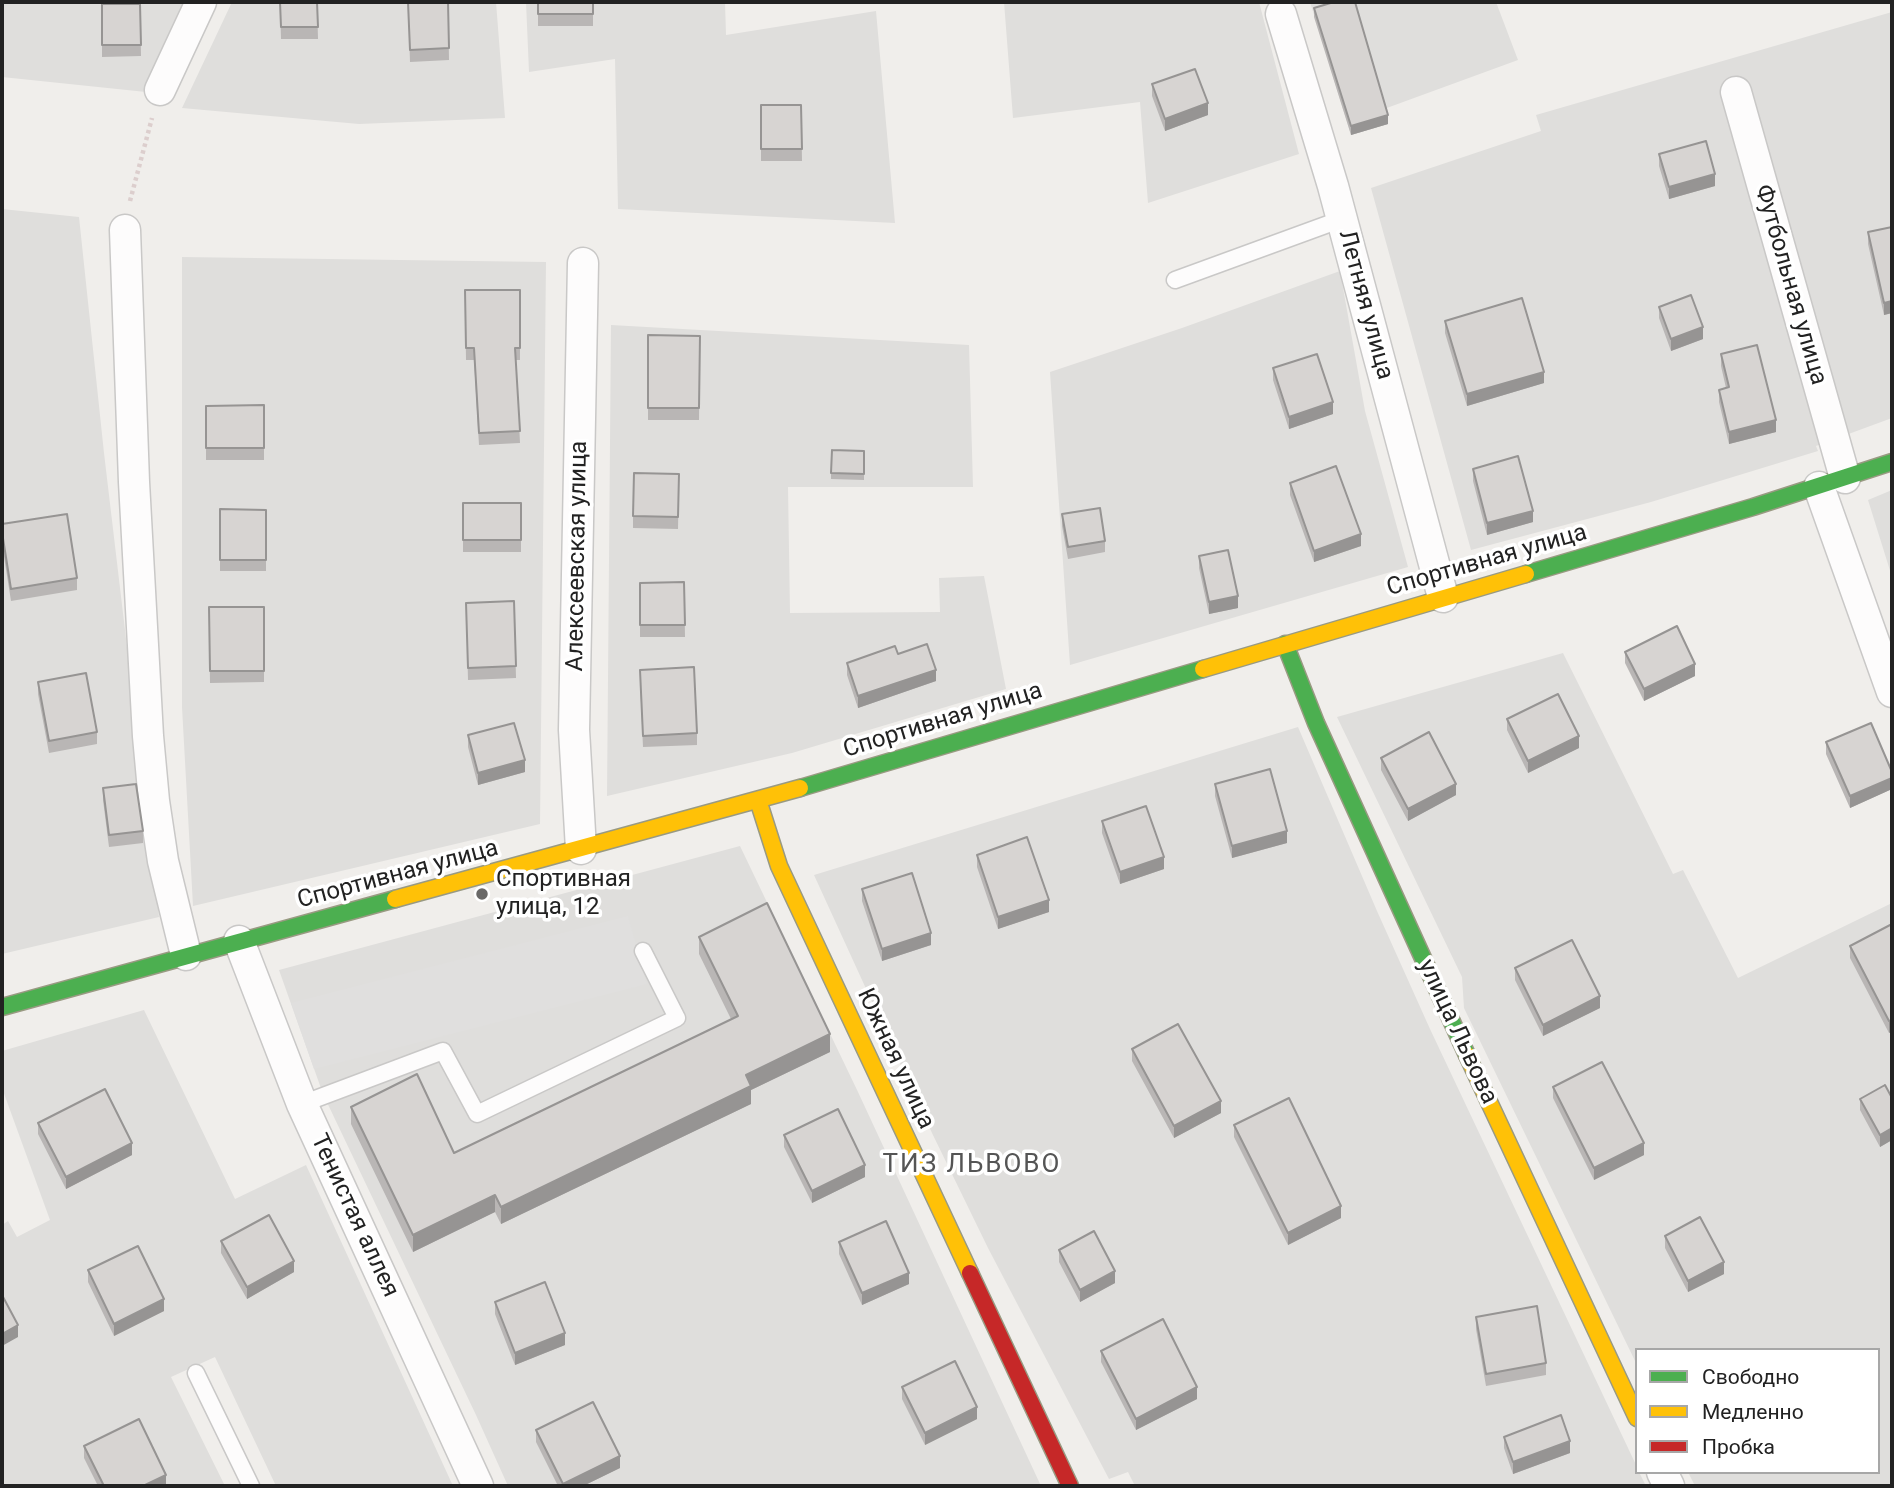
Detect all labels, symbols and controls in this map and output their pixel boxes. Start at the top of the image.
street label: Футбольная улица [1748,182,1832,388]
street label: Летняя улица [1331,227,1399,383]
street label: Алексеевская улица [562,440,594,672]
street label: Спортивная улица [1384,519,1590,603]
street label: Спортивная улица [840,677,1046,765]
street label: Спортивная улица [294,834,502,916]
place label: Спортивная улица, 12 [496,866,631,922]
marker: Спортивная улица, 12 [474,886,490,902]
street label: улица Львова [1411,955,1503,1109]
street label: Южная улица [850,984,940,1134]
street label: Тенистая аллея [304,1130,404,1302]
district label: ТИЗ ЛЬВОВО [884,1149,1060,1181]
legend [1635,1348,1880,1474]
text: Свободно [1702,1365,1799,1389]
text: Медленно [1702,1400,1804,1424]
text: Пробка [1702,1435,1775,1459]

